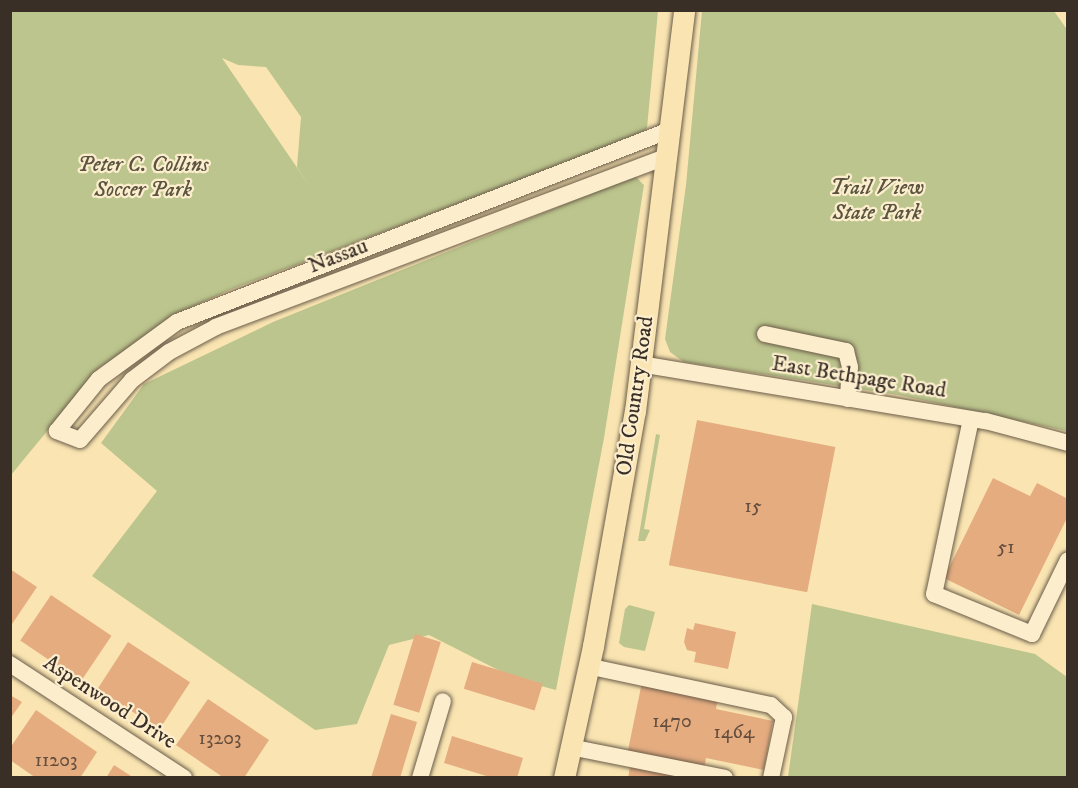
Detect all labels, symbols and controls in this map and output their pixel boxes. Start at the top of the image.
park label: Peter C. Collins Soccer Park [77,151,209,202]
park label: Trail View State Park [830,174,924,226]
street label: Nassau [305,233,371,279]
street label: Old Country Road [611,314,659,478]
street label: East Bethpage Road [770,350,948,404]
house number: 15 [744,494,762,518]
house number: 51 [997,535,1015,559]
street label: Aspenwood Drive [39,649,181,755]
house number: 1470 [652,709,692,733]
house number: 1464 [714,720,754,744]
house number: 13203 [199,726,241,750]
house number: 11203 [35,748,77,772]

